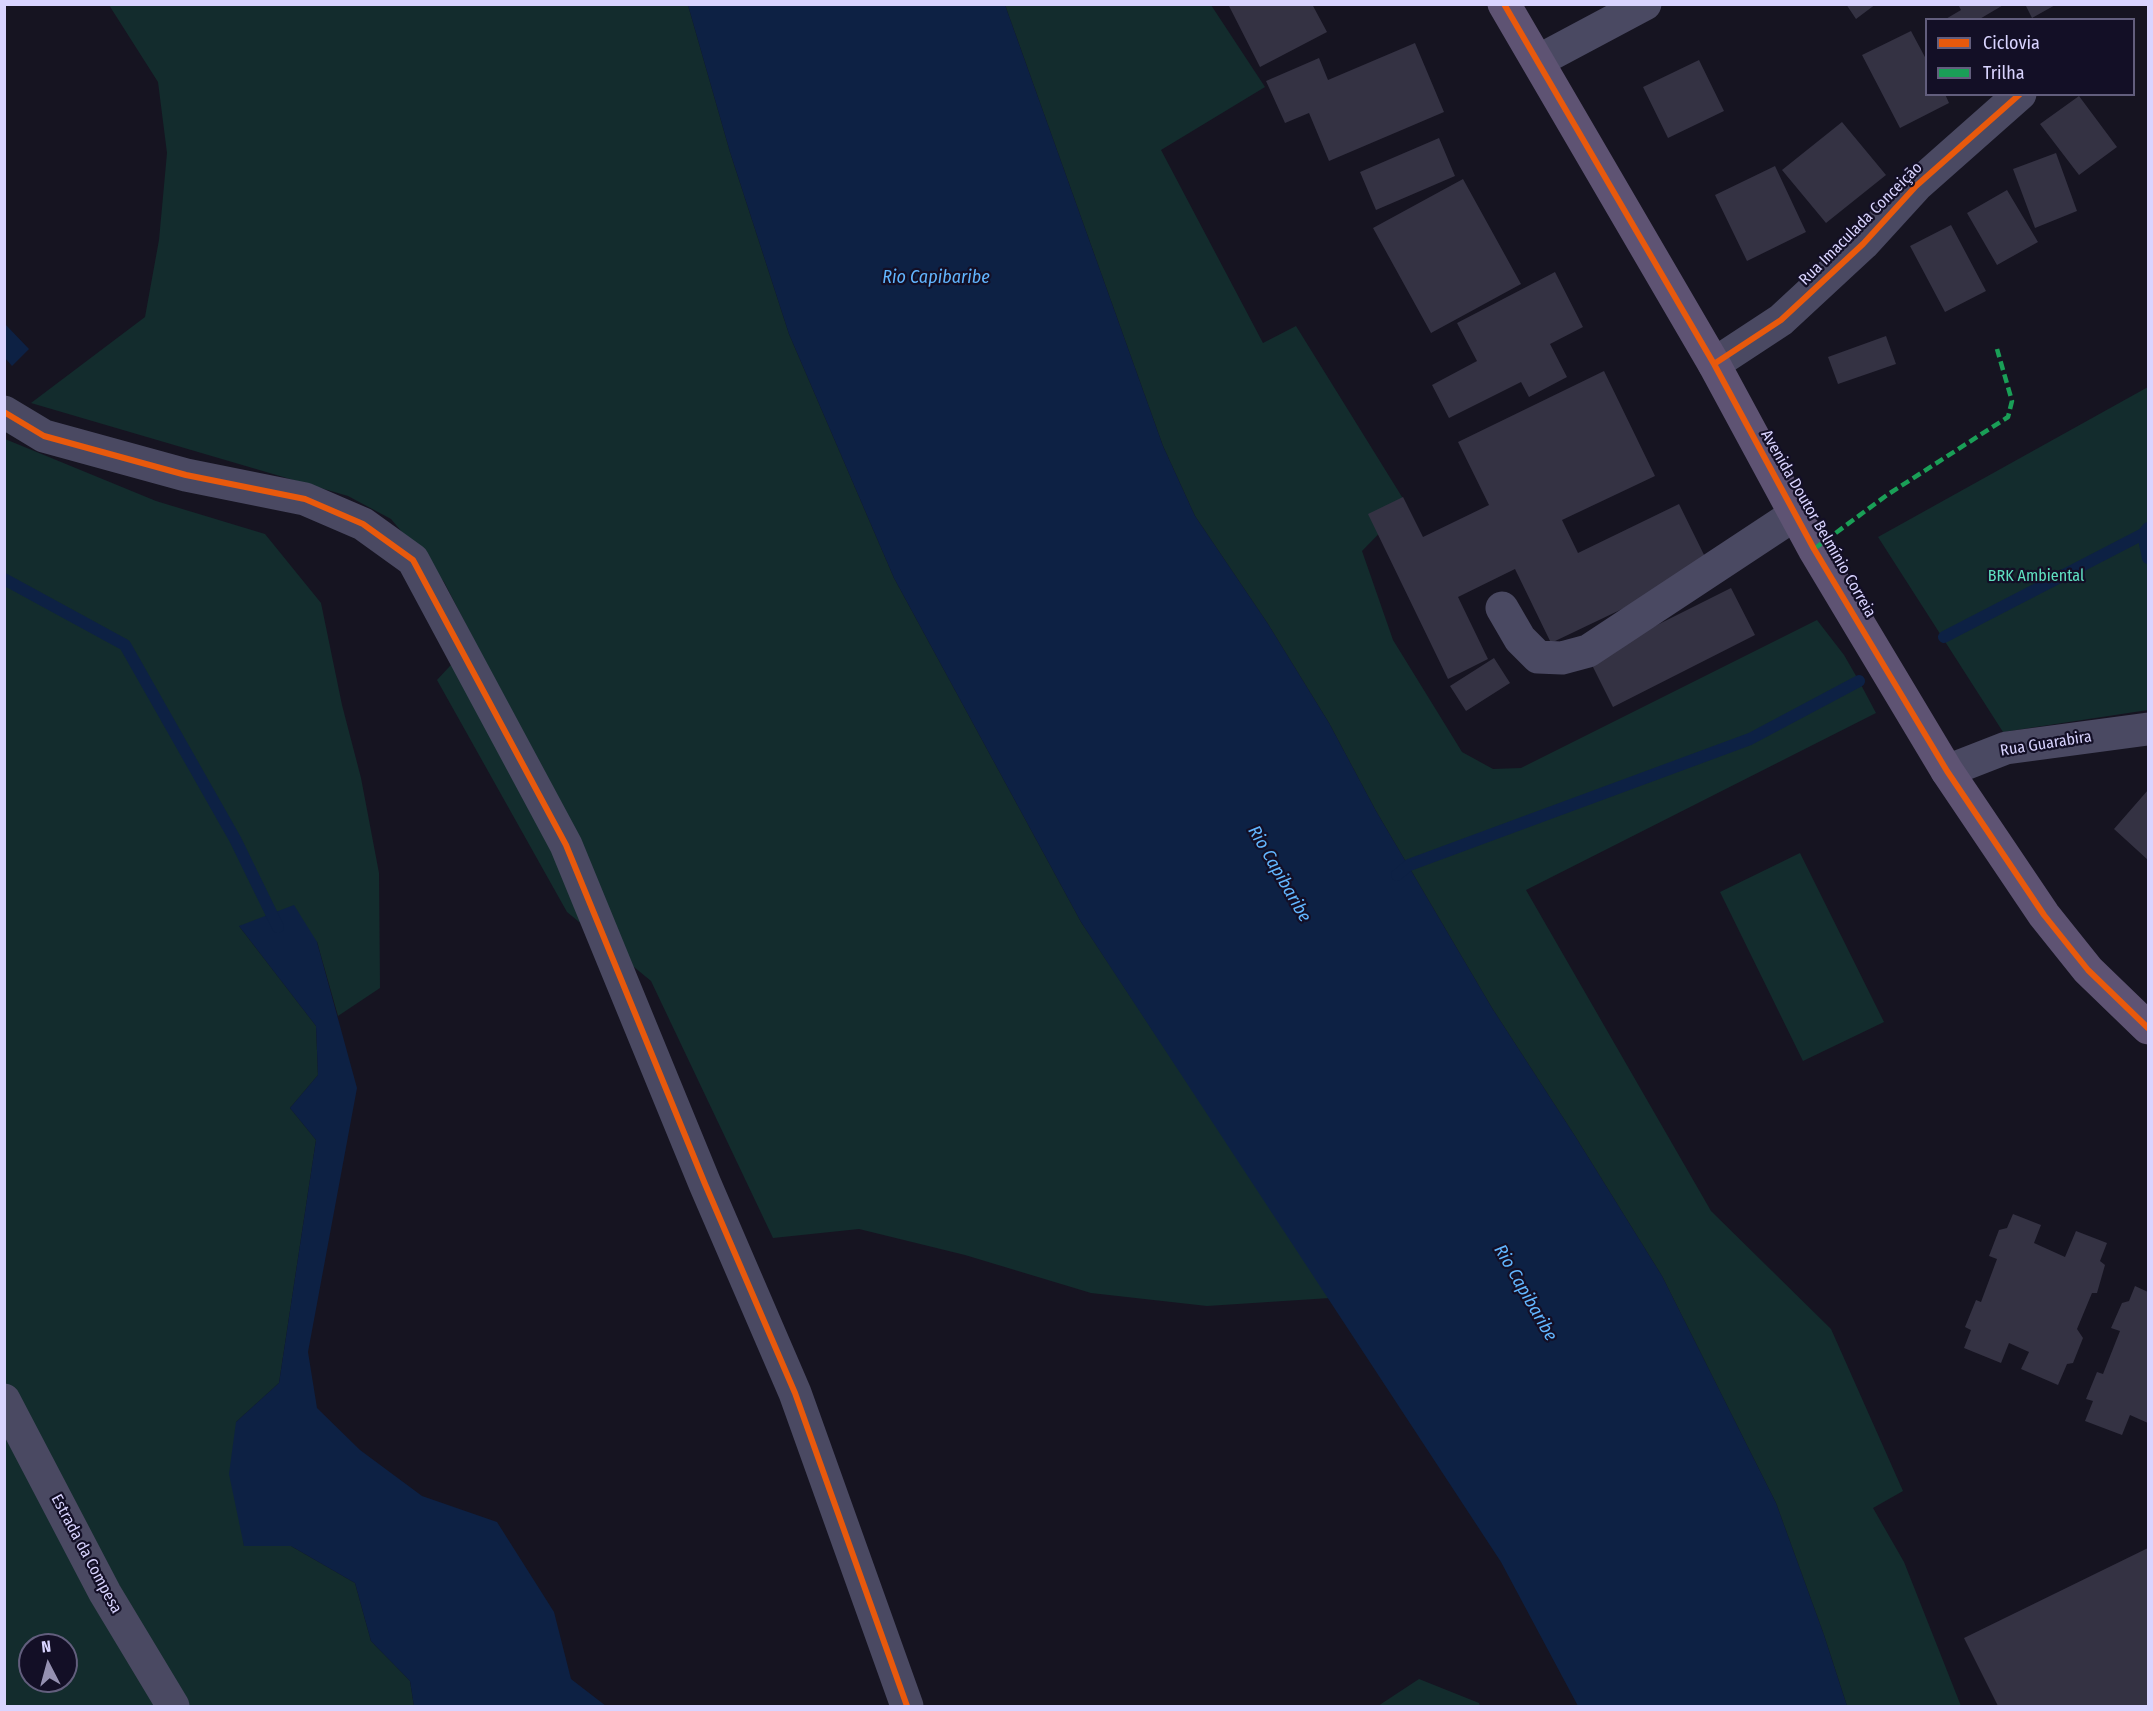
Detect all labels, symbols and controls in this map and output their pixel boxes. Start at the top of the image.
legend [1925,18,2135,96]
text: Ciclovia [1983,32,2040,54]
text: Trilha [1983,62,2025,84]
street label: Rua Imaculada Conceição [1795,158,1927,290]
water label: Rio Capibaribe [882,267,990,289]
street label: Avenida Doutor Belmínio Correia [1756,427,1880,621]
park label: BRK Ambiental [1988,567,2084,587]
street label: Rua Guarabira [1999,727,2093,761]
water label: Rio Capibaribe [1243,822,1315,926]
water label: Rio Capibaribe [1489,1241,1561,1345]
street label: Estrada da Compesa [46,1491,126,1617]
north arrow [18,1633,78,1693]
text: N [41,1637,52,1657]

